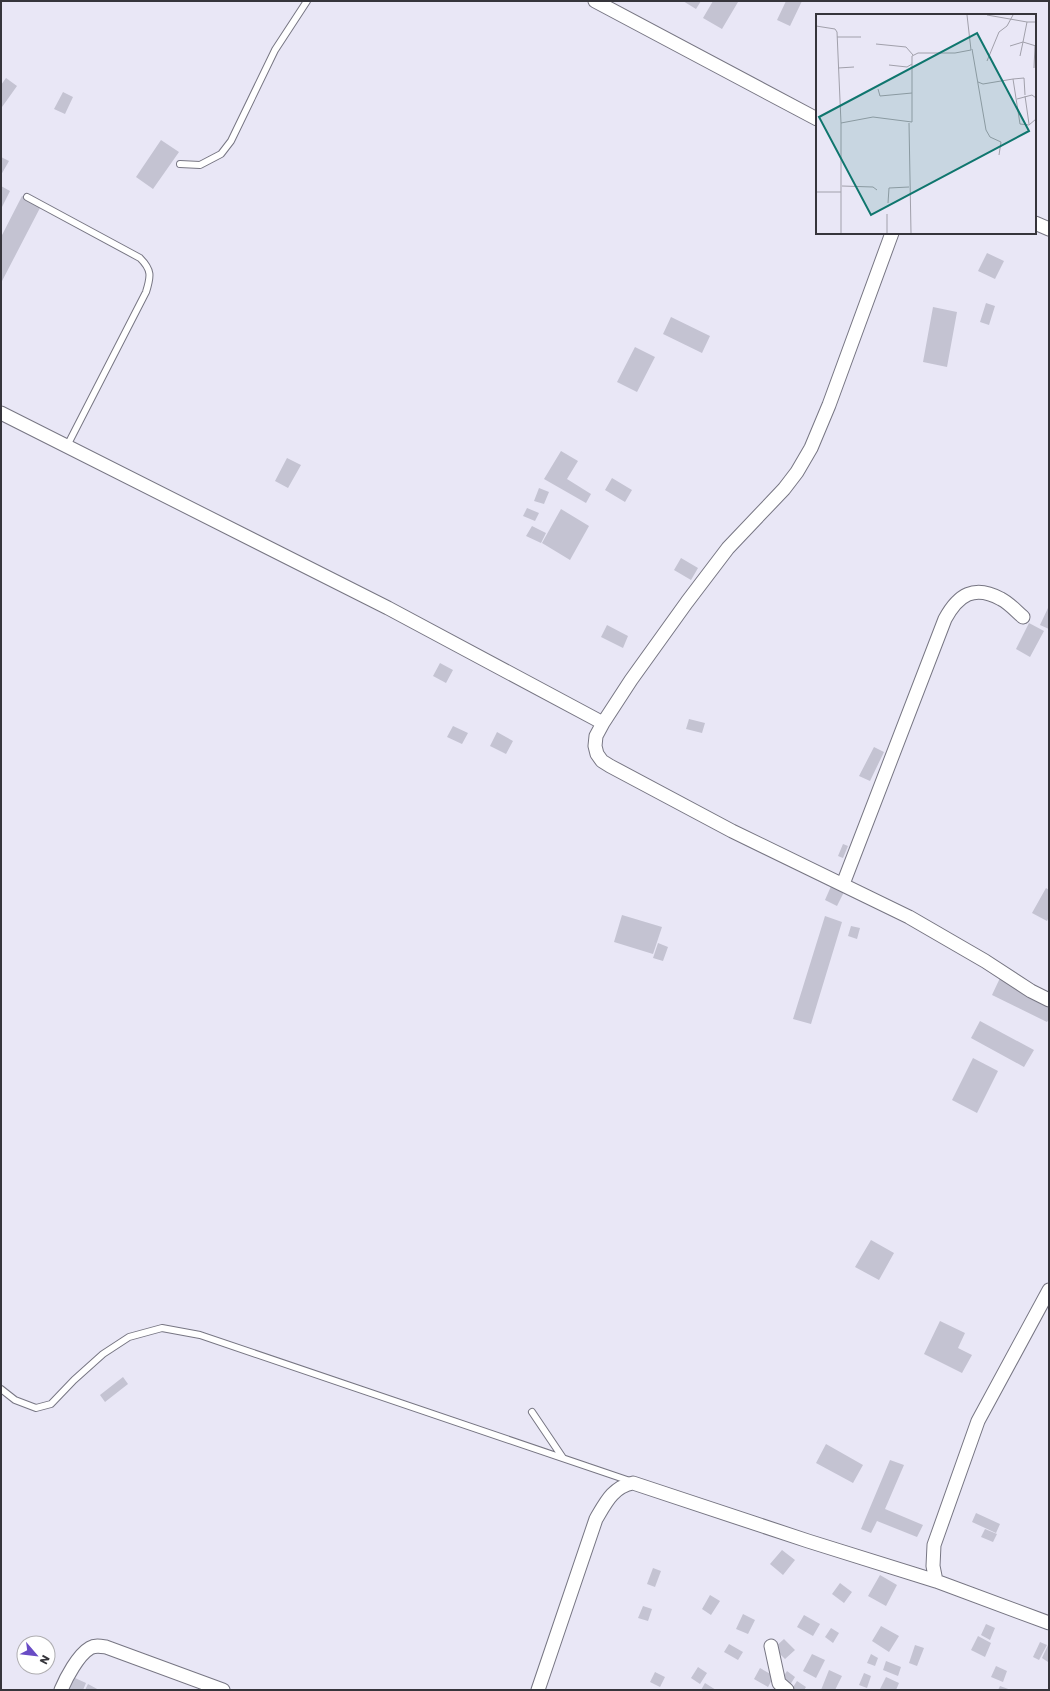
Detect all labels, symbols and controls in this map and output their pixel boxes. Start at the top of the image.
inset map [816,14,1036,234]
north arrow [16,1635,56,1675]
text: N [36,1652,54,1667]

